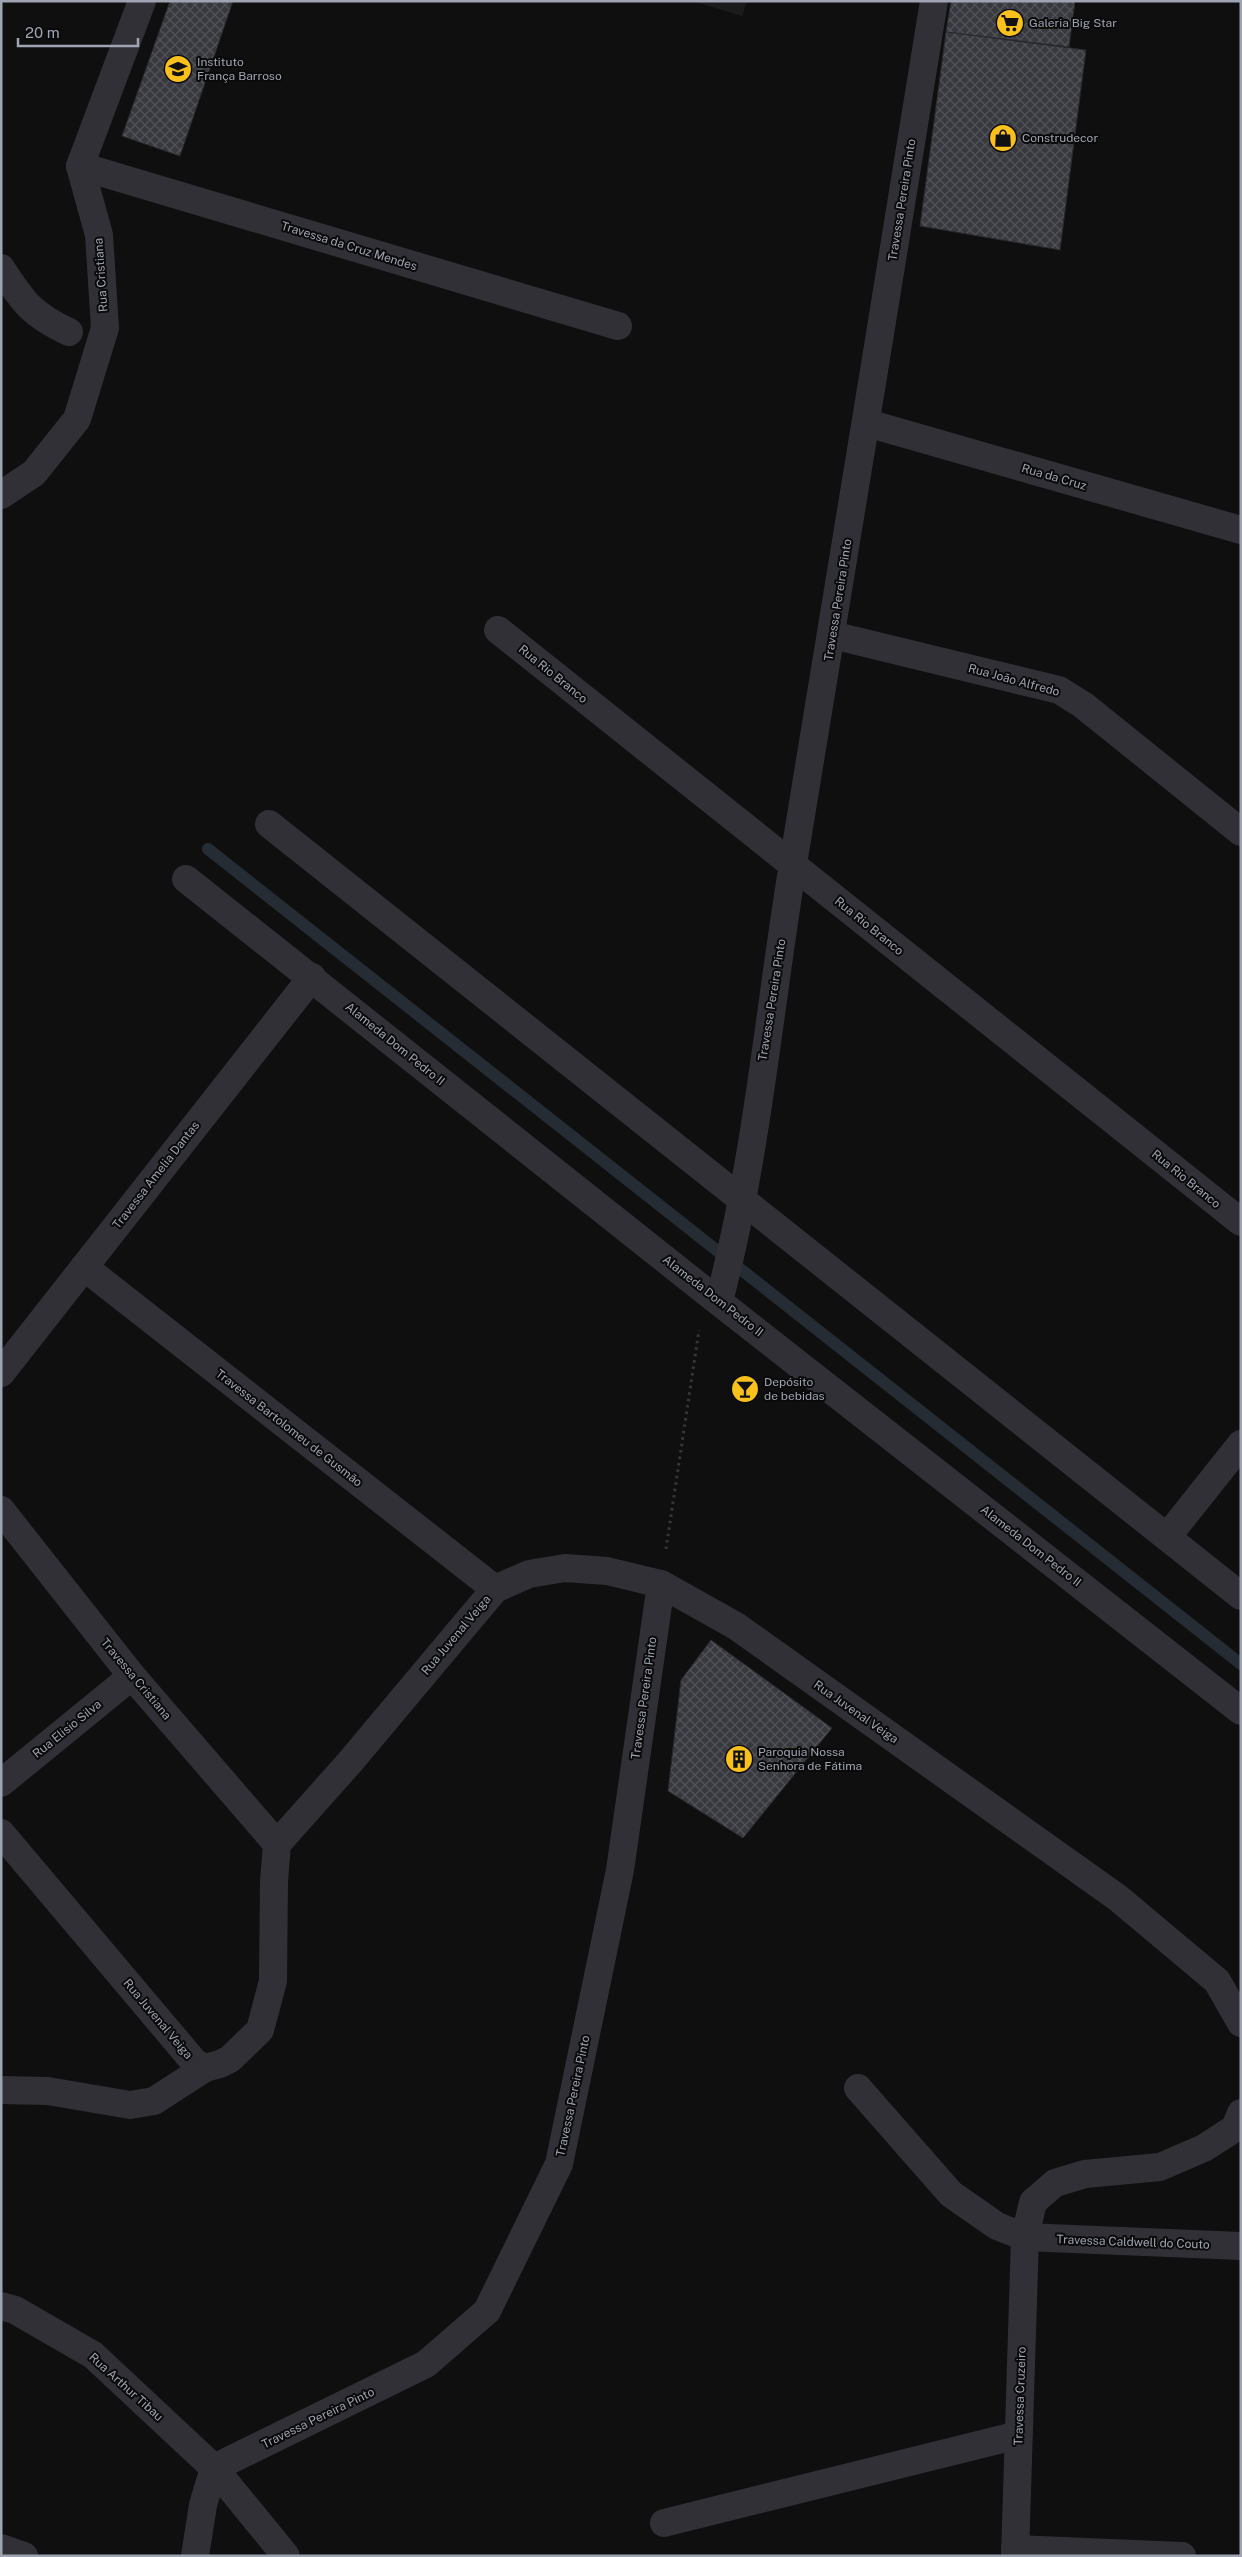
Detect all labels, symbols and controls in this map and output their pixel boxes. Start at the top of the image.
supermarket icon: Galeria Big Star [995,8,1025,38]
scale bar [18,15,138,47]
place label: Galeria Big Star [1029,16,1117,30]
text: 20 m [25,24,60,41]
school or university icon: Instituto França Barroso [163,54,193,84]
place label: Instituto França Barroso [197,55,282,83]
shop icon: Construdecor [988,123,1018,153]
place label: Construdecor [1022,131,1098,145]
street label: Travessa Pereira Pinto [885,138,919,262]
street label: Travessa da Cruz Mendes [279,219,419,273]
street label: Rua Cristiana [91,237,111,313]
street label: Rua da Cruz [1020,461,1088,493]
street label: Travessa Pereira Pinto [821,538,855,662]
street label: Rua Rio Branco [516,642,590,706]
street label: Rua João Alfredo [967,661,1061,699]
street label: Rua Rio Branco [832,894,906,958]
street label: Travessa Pereira Pinto [755,938,789,1062]
street label: Alameda Dom Pedro II [343,1000,447,1088]
street label: Travessa Amelia Dantas [110,1118,202,1232]
street label: Rua Rio Branco [1149,1147,1223,1211]
street label: Alameda Dom Pedro II [660,1252,766,1340]
street label: Travessa Bartolomeu de Gusmão [213,1366,365,1490]
bar icon: Depósito de bebidas [730,1374,760,1404]
place label: Depósito de bebidas [764,1375,825,1403]
street label: Alameda Dom Pedro II [978,1502,1084,1590]
street label: Rua Juvenal Veiga [419,1592,493,1678]
street label: Travessa Cristiana [98,1636,174,1722]
street label: Travessa Pereira Pinto [628,1636,660,1760]
street label: Rua Juvenal Veiga [811,1678,901,1746]
street label: Rua Elisio Silva [30,1697,104,1761]
building icon: Paroquia Nossa Senhora de Fátima [724,1744,754,1774]
place label: Paroquia Nossa Senhora de Fátima [758,1745,862,1773]
street label: Rua Juvenal Veiga [121,1976,195,2062]
street label: Travessa Pereira Pinto [553,2034,593,2158]
street label: Travessa Caldwell do Couto [1056,2232,1210,2252]
street label: Travessa Cruzeiro [1011,2346,1029,2446]
street label: Rua Arthur Tibau [86,2350,166,2424]
street label: Travessa Pereira Pinto [259,2385,377,2451]

